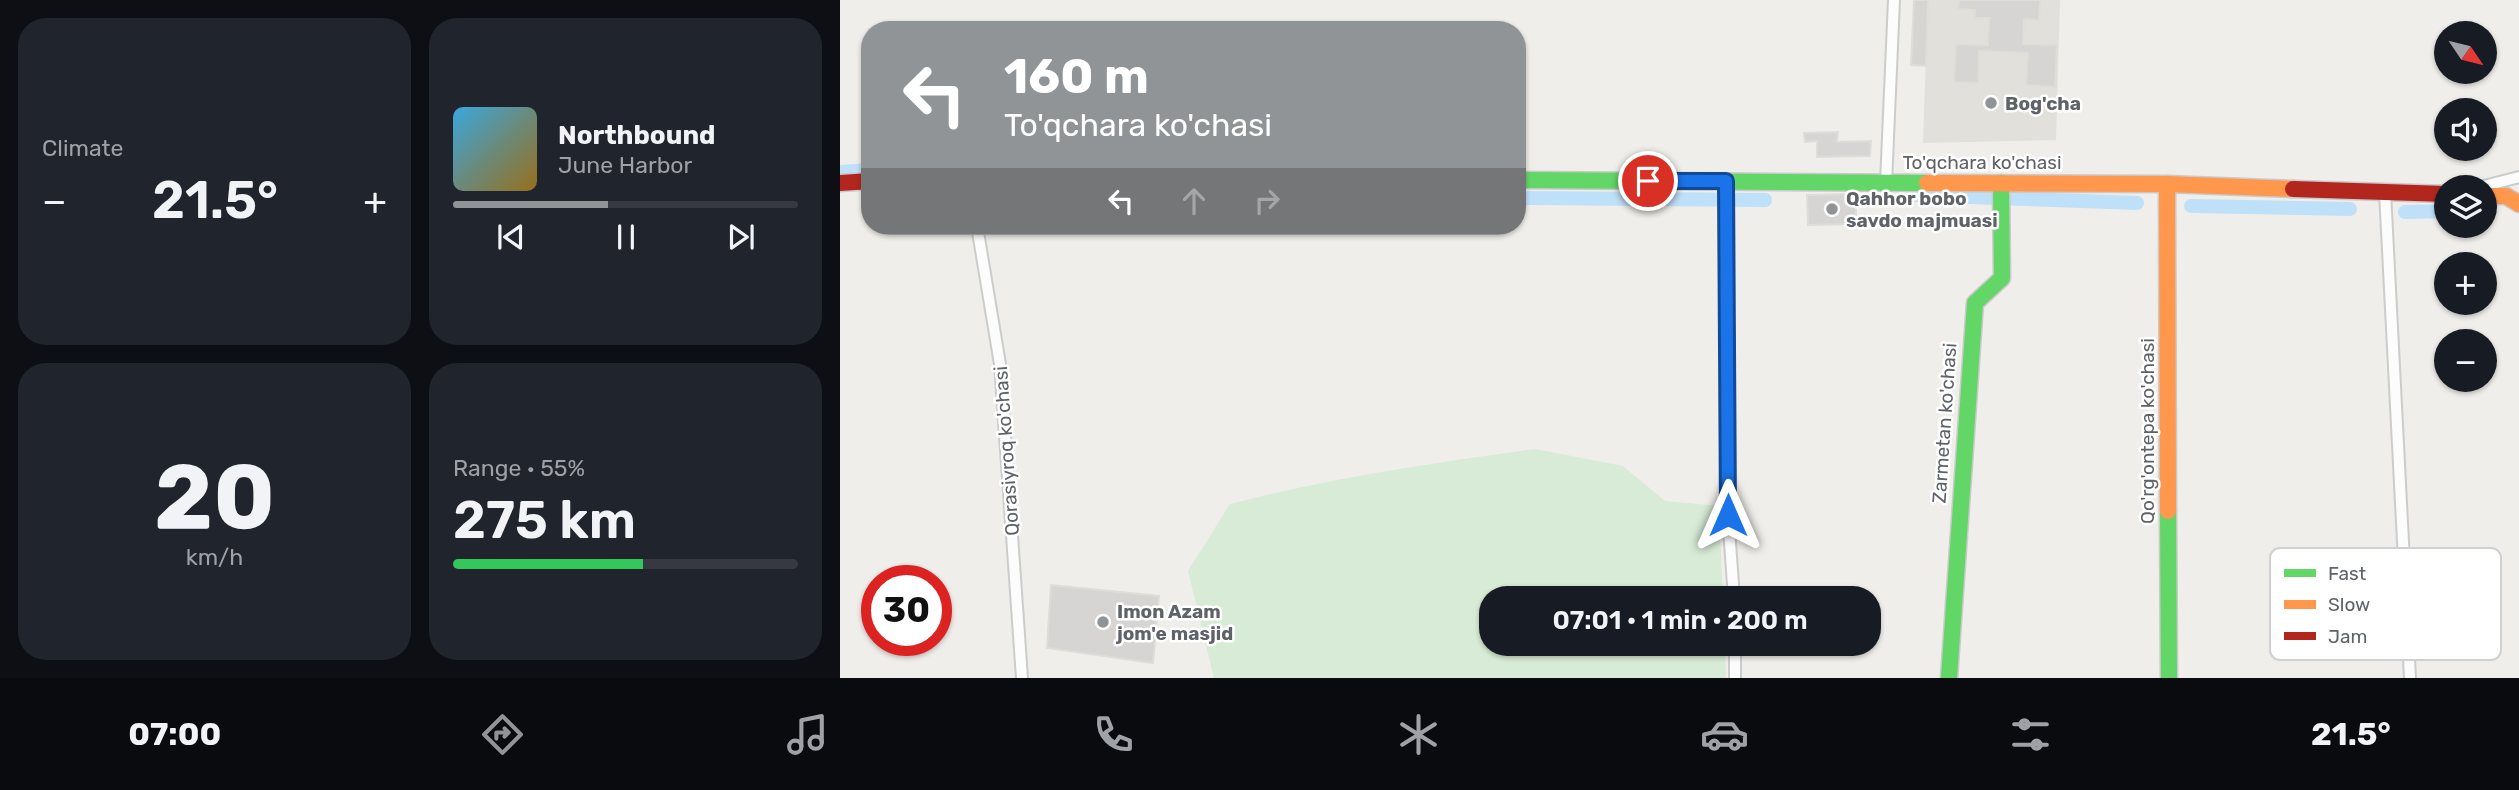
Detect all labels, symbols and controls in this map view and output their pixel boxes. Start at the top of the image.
north arrow [2434,21,2497,84]
map controls [2434,21,2497,392]
text: 160 m [1004,47,1149,105]
icon: left [889,49,980,140]
place label: Bog'cha [2005,92,2081,115]
marker: Bog'cha [1983,95,1999,111]
button: sound [2434,98,2497,161]
text: To'qchara ko'chasi [1004,106,1272,144]
text: Northbound [558,120,716,151]
text: Climate [42,134,123,162]
text: June Harbor [558,151,692,179]
pin [1618,151,1678,211]
street label: To'qchara ko'chasi [1902,151,2062,174]
icon: arrive [1629,162,1667,200]
text: 21.5° [152,169,278,231]
button: layers [2434,175,2497,238]
text: − [42,178,67,224]
text: + [363,178,387,224]
icon: left [1102,182,1140,220]
icon: ahead [1175,182,1213,220]
icon: right [1248,182,1286,220]
place label: Qahhor bobo savdo majmuasi [1846,187,1998,232]
marker: Qahhor bobo savdo majmuasi [1824,201,1840,217]
icon: previous [492,218,530,256]
icon: pause [607,218,645,256]
icon: next [722,218,760,256]
button: + [2434,252,2497,315]
button: − [2434,329,2497,392]
street label: Qo'rg'ontepa ko'chasi [2136,338,2159,524]
street label: Zarmetan ko'chasi [1927,342,1962,504]
street label: Qorasiyroq ko'chasi [989,365,1024,537]
text: 20 [154,443,275,551]
text: Range · 55% [453,454,585,482]
position arrow [1691,478,1765,552]
text: 275 km [453,489,636,551]
text: km/h [186,543,243,571]
legend [2270,548,2501,660]
text: Fast [2328,562,2367,585]
speed limit sign: 30 [861,565,952,656]
text: Slow [2328,593,2370,616]
place label: Imon Azam jom'e masjid [1116,600,1233,645]
text: 07:01 · 1 min · 200 m [1552,605,1808,636]
marker: Imon Azam jom'e masjid [1095,614,1111,630]
text: Jam [2328,625,2367,648]
icon: directions [478,710,527,759]
icon: music [783,710,832,759]
icon: phone [1089,710,1138,759]
icon: climate [1394,710,1443,759]
icon: car [1700,710,1749,759]
icon: filters [2006,710,2055,759]
text: 07:00 [128,715,221,753]
text: 21.5° [2311,715,2391,753]

